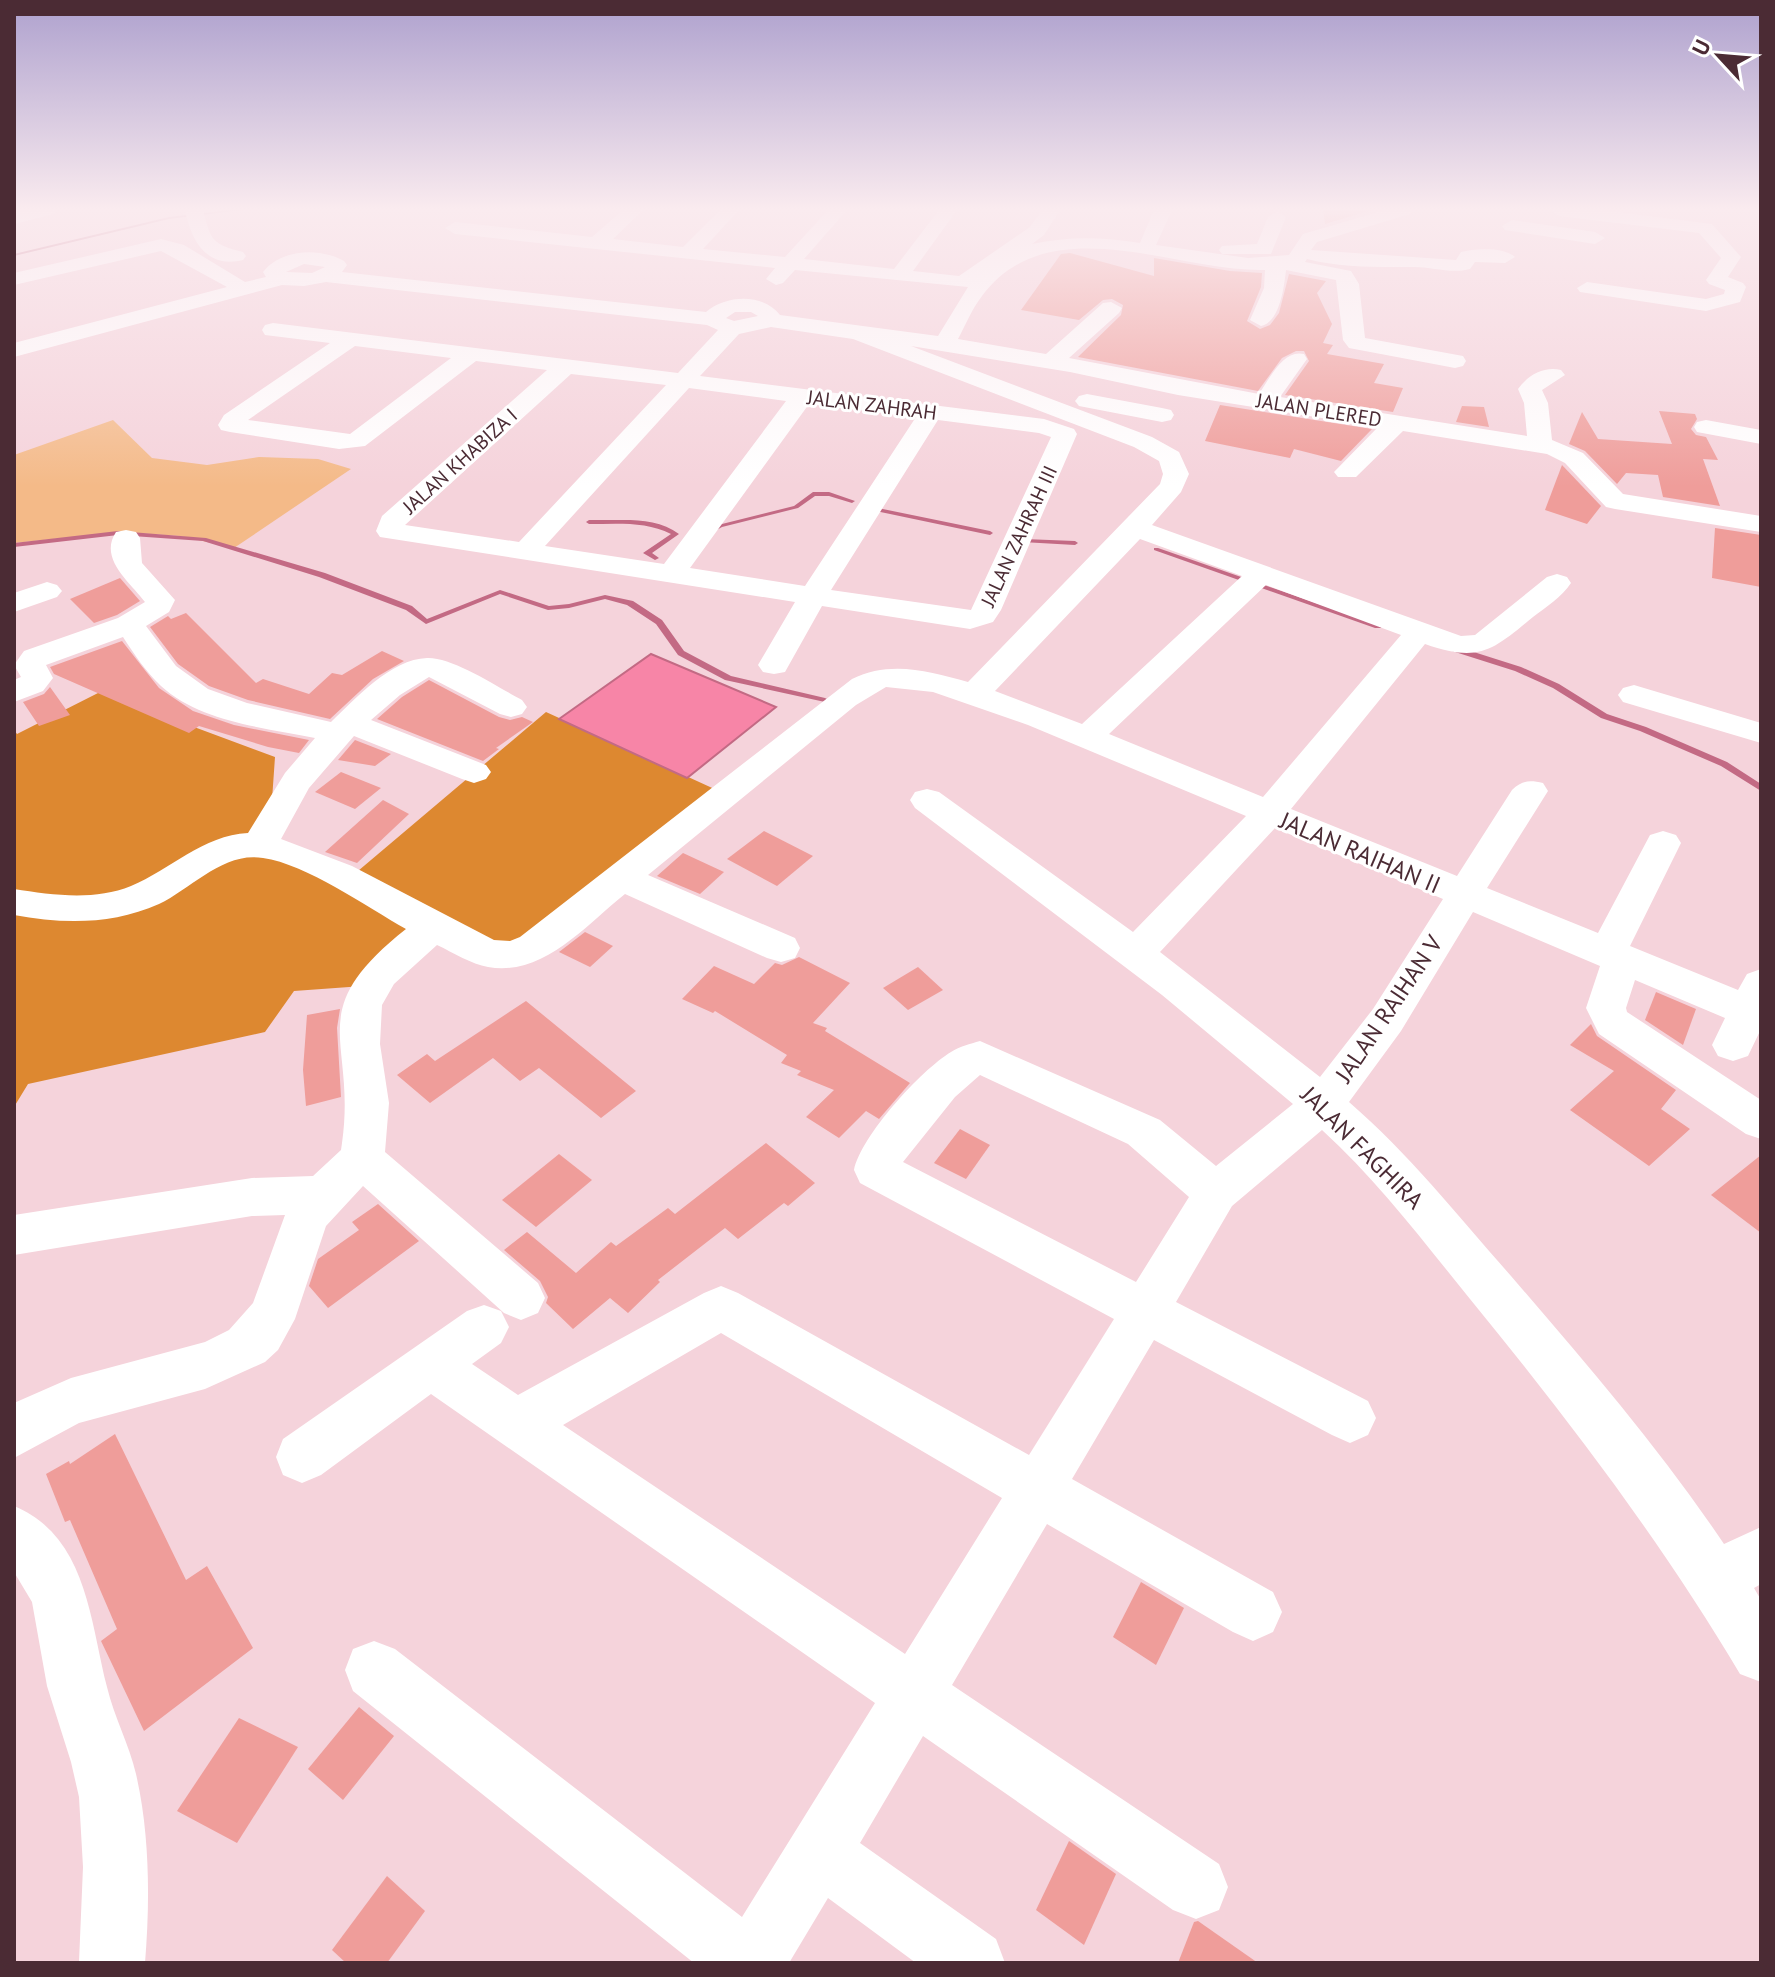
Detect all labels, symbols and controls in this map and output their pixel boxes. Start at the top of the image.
north arrow [1679,16,1759,96]
text: U [1685,35,1717,60]
street label: JALAN ZAHRAH [805,384,938,426]
street label: JALAN PLERED [1254,387,1383,433]
street label: JALAN KHABIZA I [396,403,523,520]
street label: JALAN ZAHRAH III [974,461,1063,612]
street label: JALAN RAIHAN II [1274,804,1445,900]
street label: JALAN RAIHAN V [1328,929,1449,1089]
street label: JALAN FAGHIRA [1294,1079,1430,1216]

